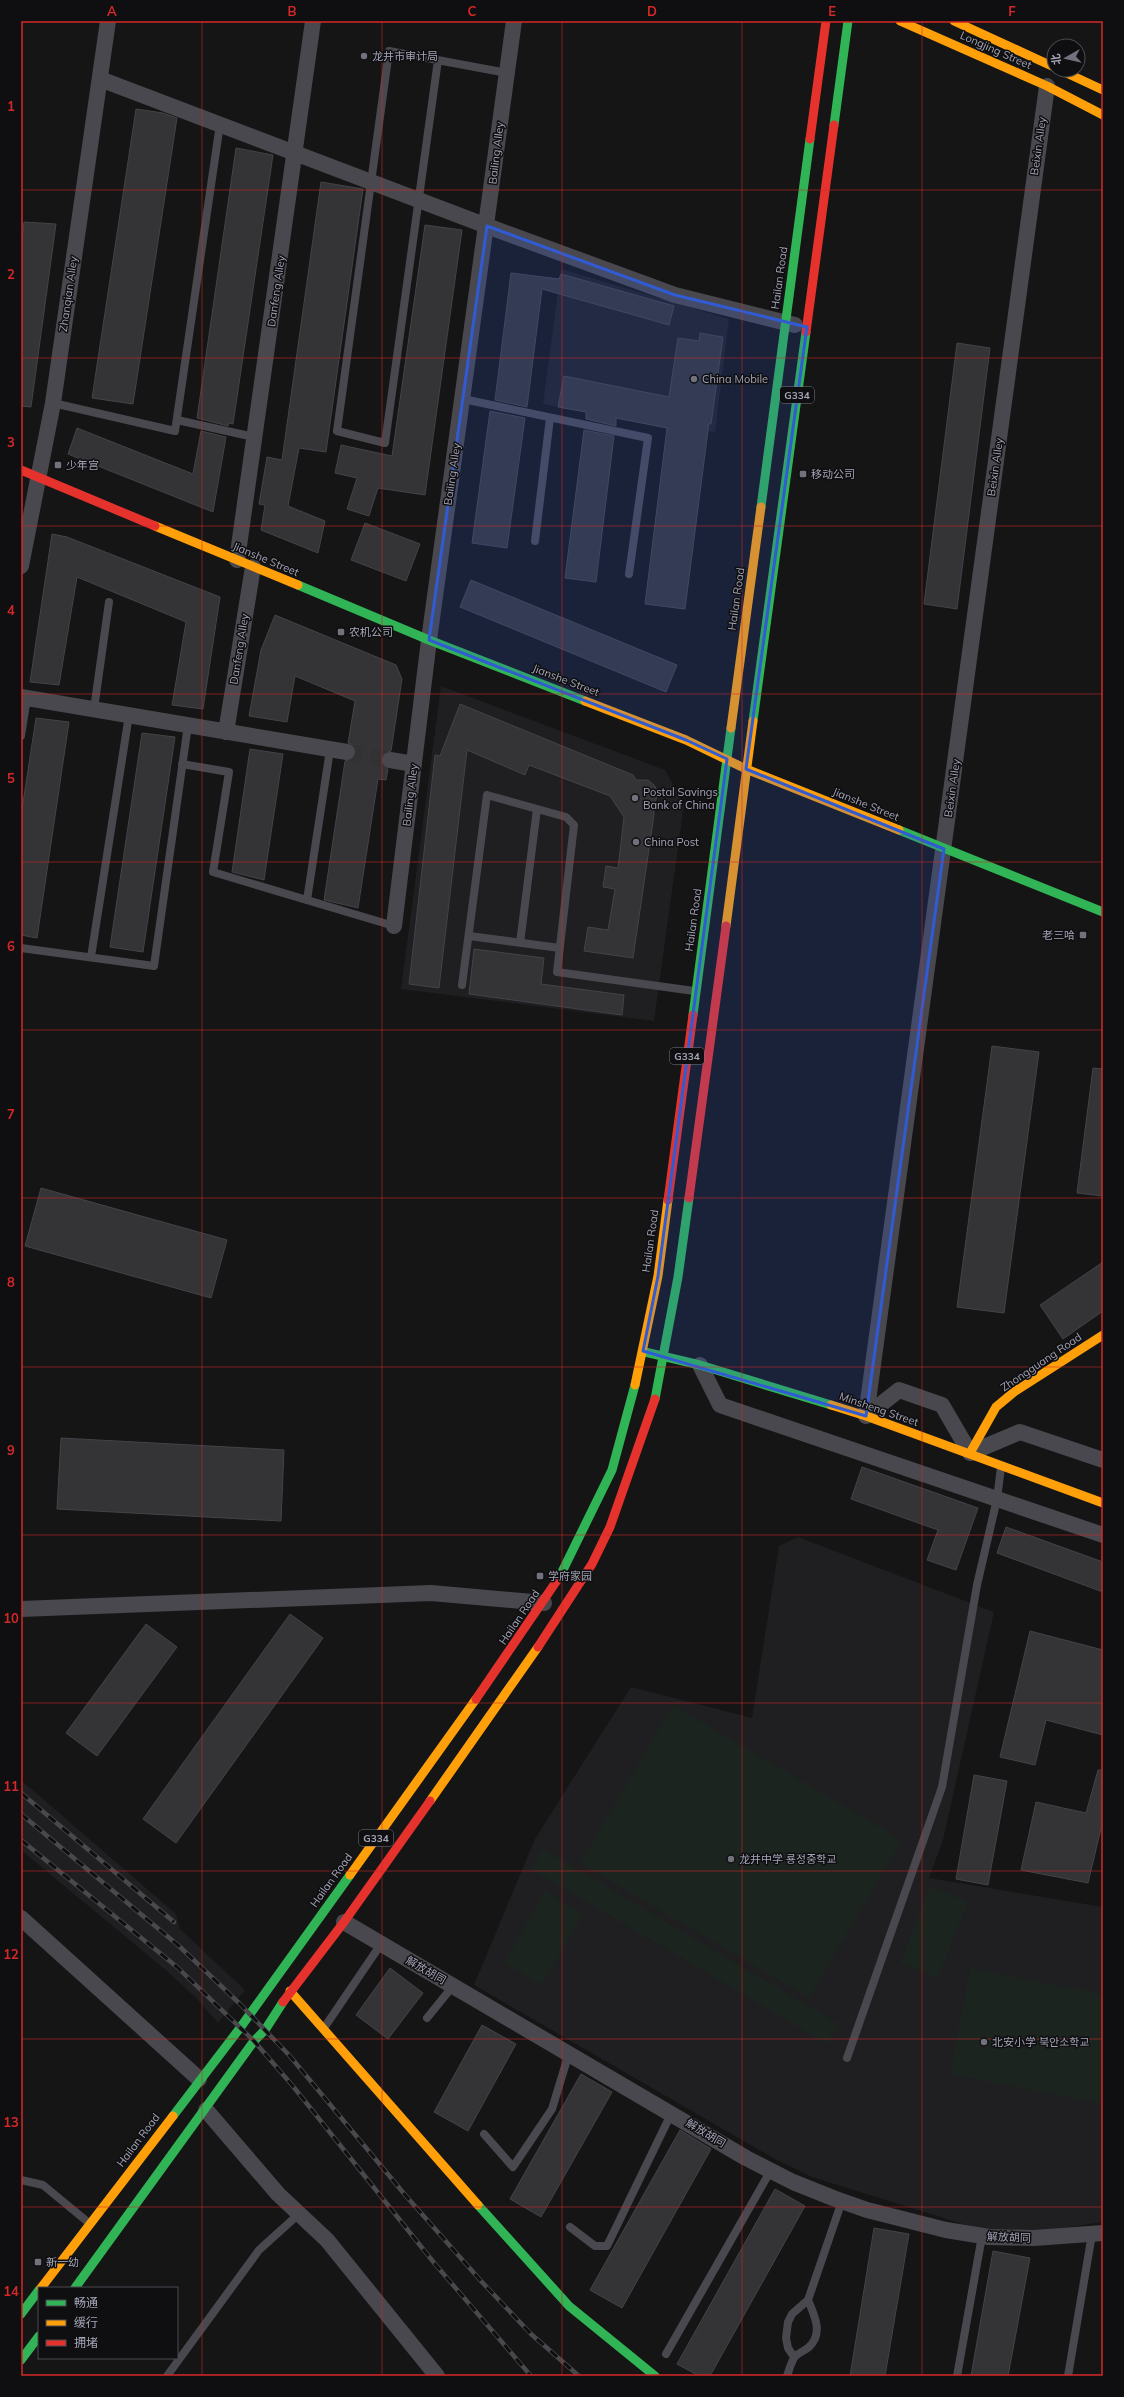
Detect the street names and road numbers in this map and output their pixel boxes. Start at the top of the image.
street label: Longjing Street [958,28,1034,72]
street label: Beixin Alley [1027,116,1049,176]
street label: Bailing Alley [485,121,507,185]
street label: Hailan Road [768,246,790,310]
street label: Danfeng Alley [264,254,288,328]
street label: Zhanqian Alley [56,255,80,333]
road number: G334 [780,387,814,403]
street label: Beixin Alley [984,437,1006,497]
street label: Bailing Alley [441,442,463,506]
street label: Jianshe Street [231,539,301,579]
street label: Hailan Road [725,567,747,631]
street label: Danfeng Alley [226,612,252,686]
street label: Jianshe Street [531,661,602,699]
street label: Beixin Alley [941,758,963,818]
street label: Bailing Alley [399,763,421,827]
street label: Jianshe Street [831,784,901,824]
street label: Hailan Road [682,888,704,952]
road number: G334 [670,1048,704,1064]
street label: Hailan Road [639,1209,661,1273]
street label: Zhongguang Road [998,1330,1084,1394]
street label: Minsheng Street [838,1389,921,1429]
street label: Hailan Road [496,1587,542,1647]
road number: G334 [359,1830,393,1846]
street label: Hailan Road [307,1850,355,1910]
street label: 解放胡同 [403,1953,449,1987]
street label: Hailan Road [113,2111,163,2169]
street label: 解放胡同 [684,2116,728,2150]
street label: 解放胡同 [987,2229,1031,2245]

